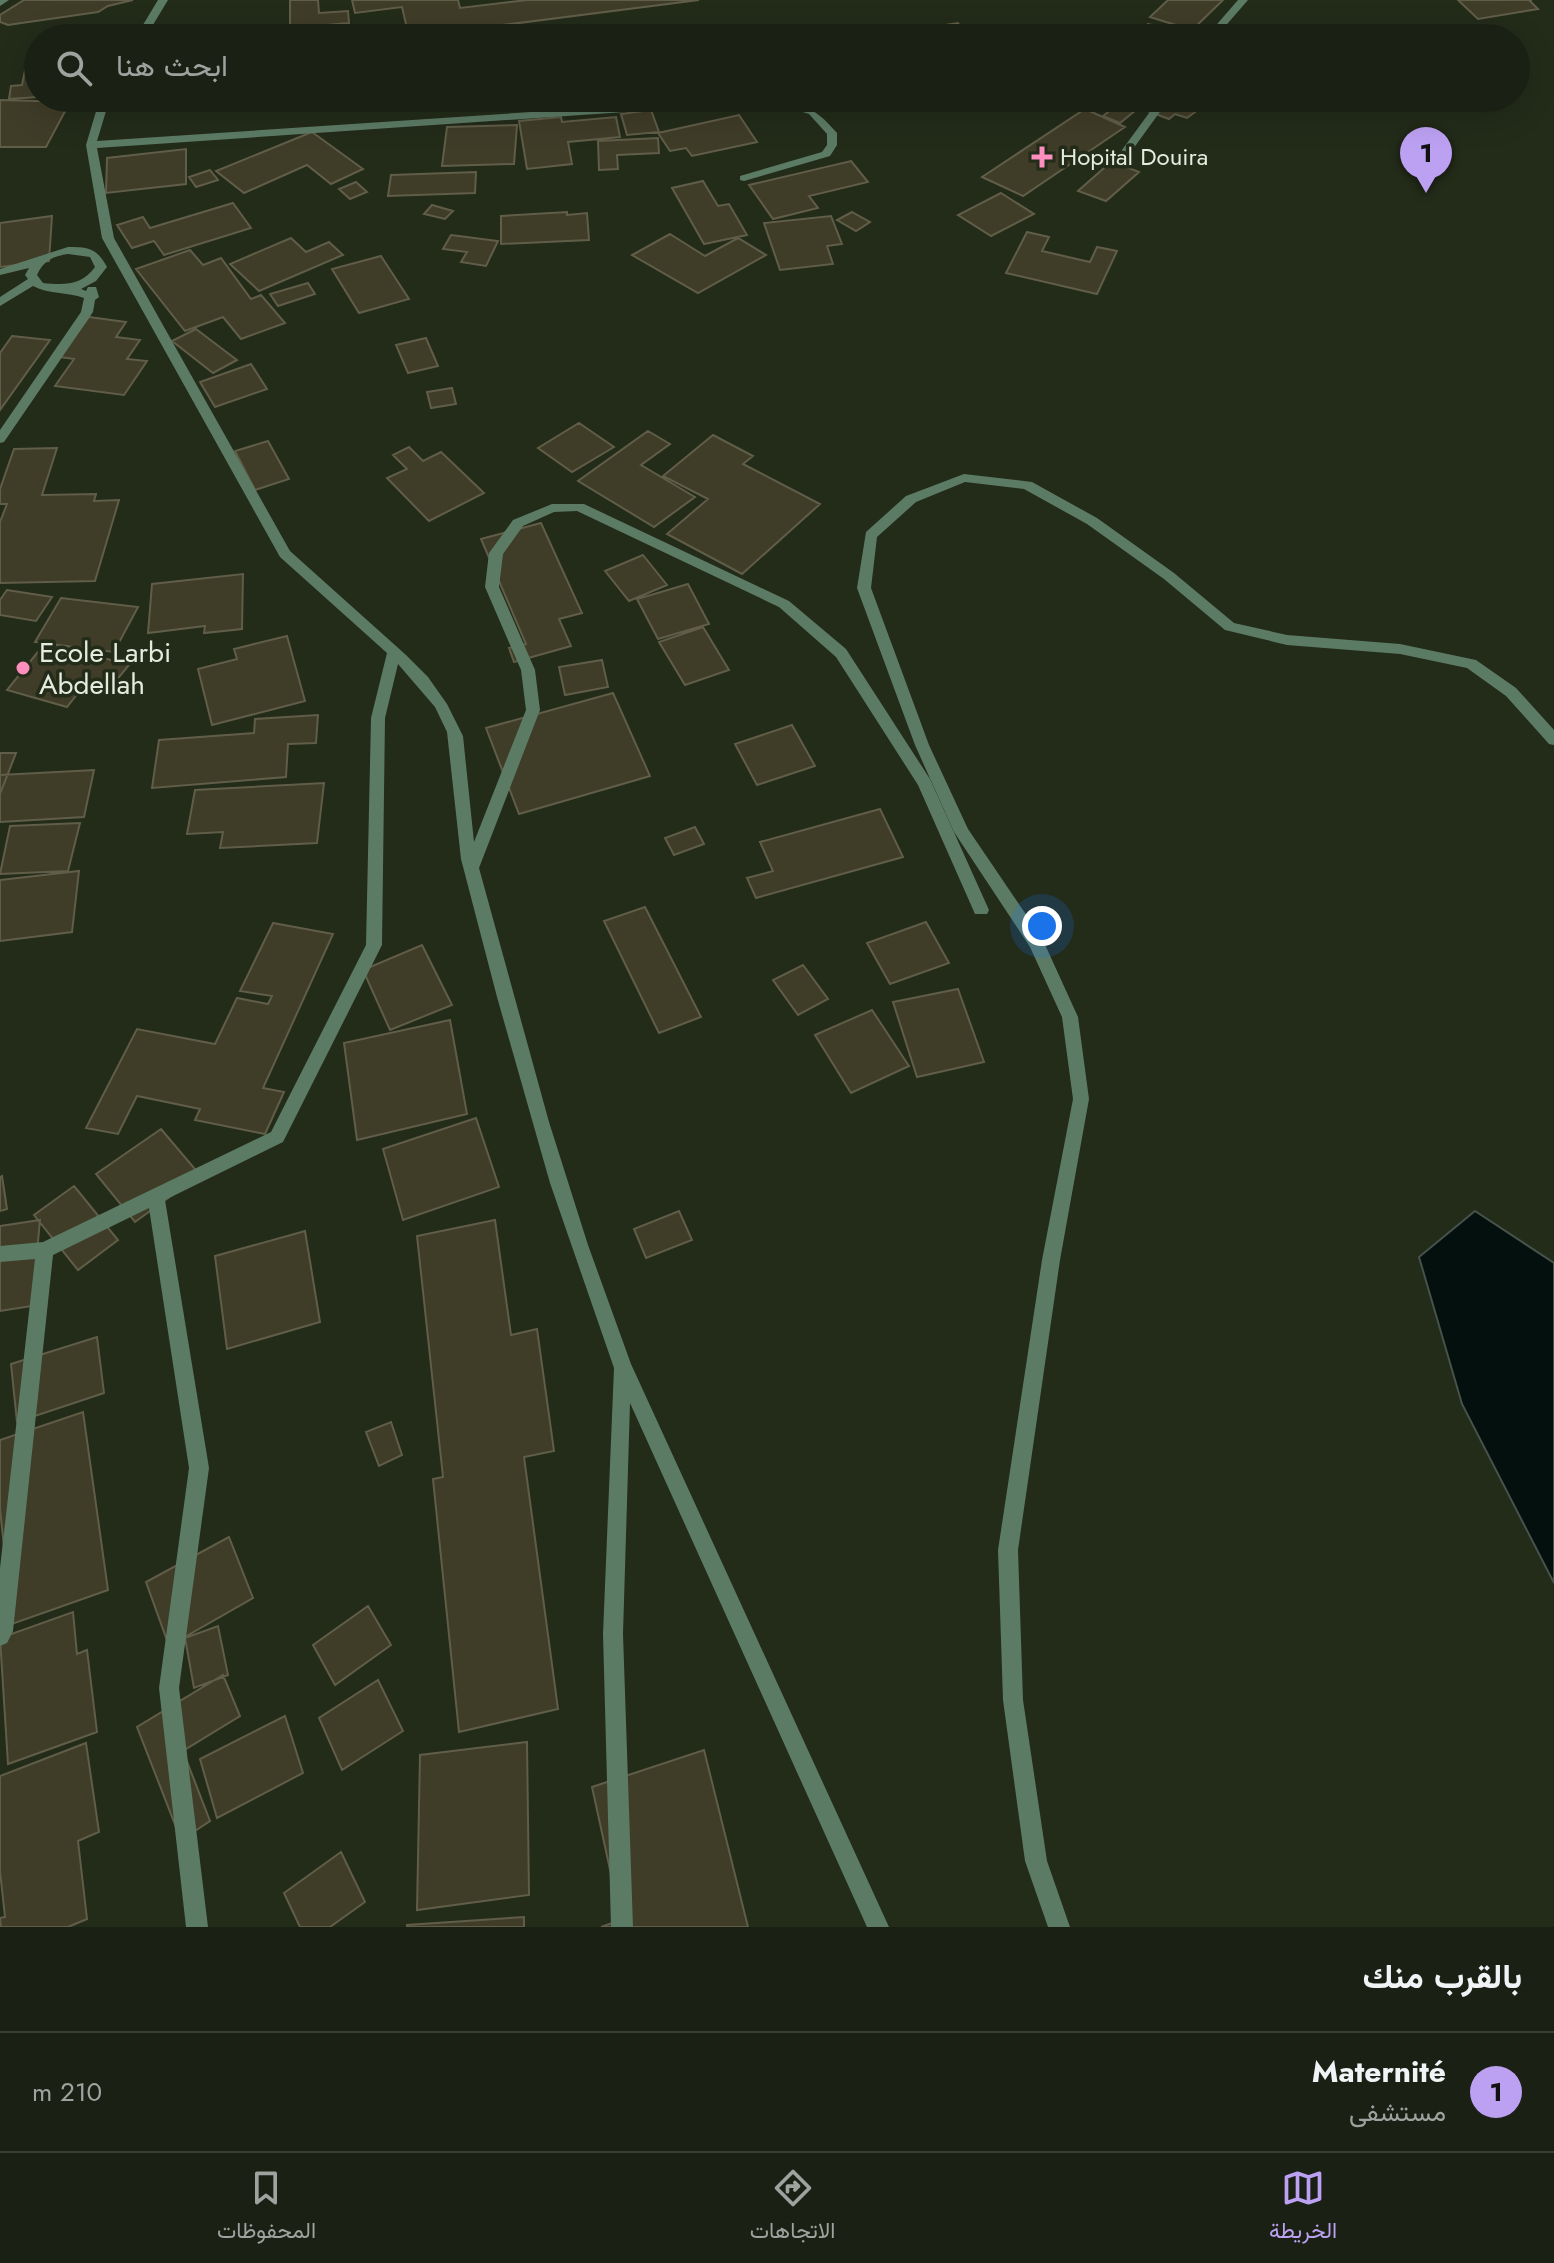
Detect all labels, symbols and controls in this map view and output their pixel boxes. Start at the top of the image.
search box [24,24,1530,112]
text: ابحث هنا [116,44,228,87]
icon: search [52,46,96,90]
pin: 1 [1400,127,1452,193]
place label: Hopital Douira [1060,139,1208,174]
marker: Hopital Douira [1031,146,1053,168]
place label: Ecole Larbi Abdellah [39,632,171,705]
marker: Ecole Larbi Abdellah [14,659,32,677]
your location [1022,906,1062,946]
text: بالقرب منك [1363,1952,1522,2001]
text: Maternité [1312,2050,1446,2093]
text: 210 m [32,2073,102,2111]
text: 1 [1489,2073,1503,2111]
text: مستشفى [1349,2093,1446,2131]
tab: المحفوظات [217,2166,316,2250]
tab: الاتجاهات [750,2166,835,2250]
tab: الخريطة [1269,2166,1337,2250]

